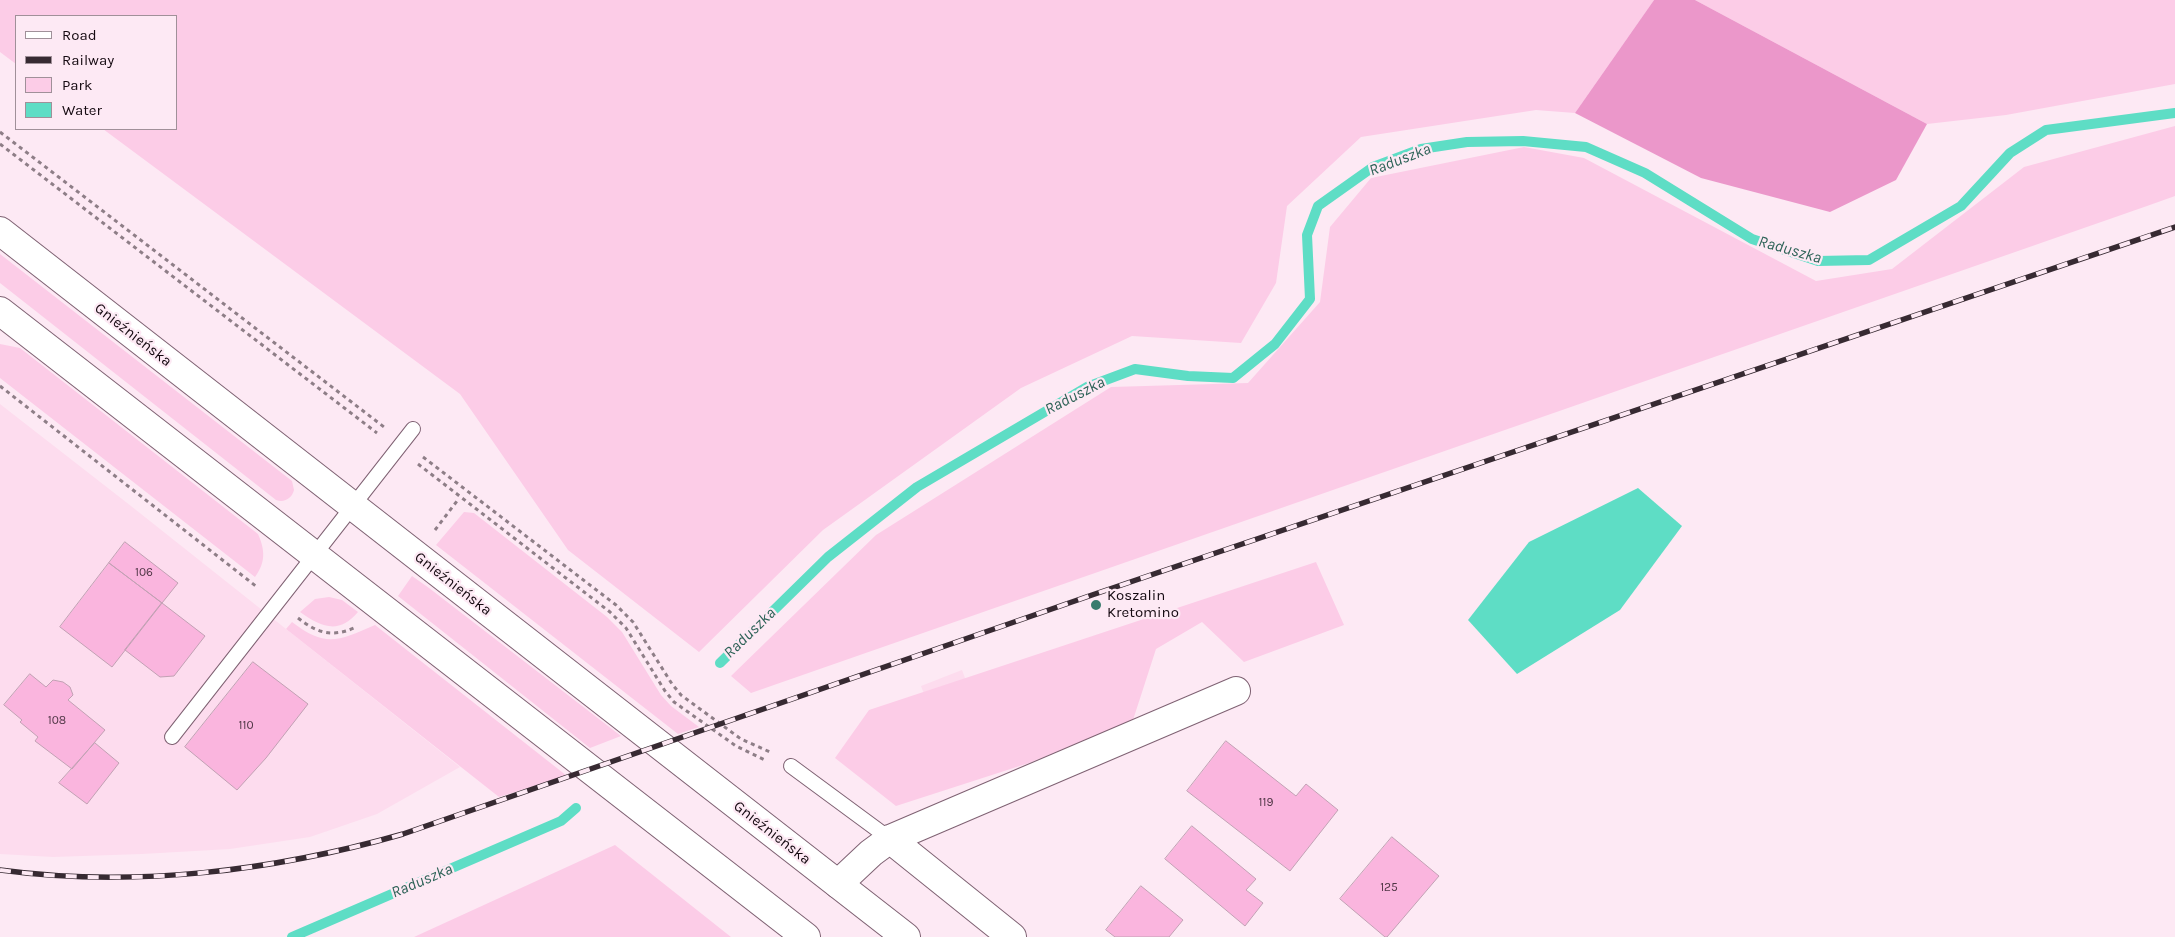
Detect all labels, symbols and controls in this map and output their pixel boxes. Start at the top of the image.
legend [15,15,178,130]
text: Road [62,26,97,44]
text: Railway [62,51,114,69]
text: Park [62,76,92,94]
text: Water [62,101,102,119]
water label: Raduszka [1366,139,1434,181]
water label: Raduszka [1756,232,1824,268]
street label: Gnieźnieńska [91,299,175,371]
water label: Raduszka [1042,373,1108,419]
street label: Gnieźnieńska [411,548,495,620]
house number: 106 [135,566,153,580]
place label: Koszalin Kretomino [1107,587,1179,622]
marker: Koszalin Kretomino [1089,598,1103,612]
water label: Raduszka [720,604,780,662]
house number: 108 [48,714,66,728]
house number: 110 [238,719,254,733]
house number: 119 [1259,796,1273,810]
street label: Gnieźnieńska [730,797,814,869]
water label: Raduszka [388,860,456,902]
house number: 125 [1380,881,1398,895]

